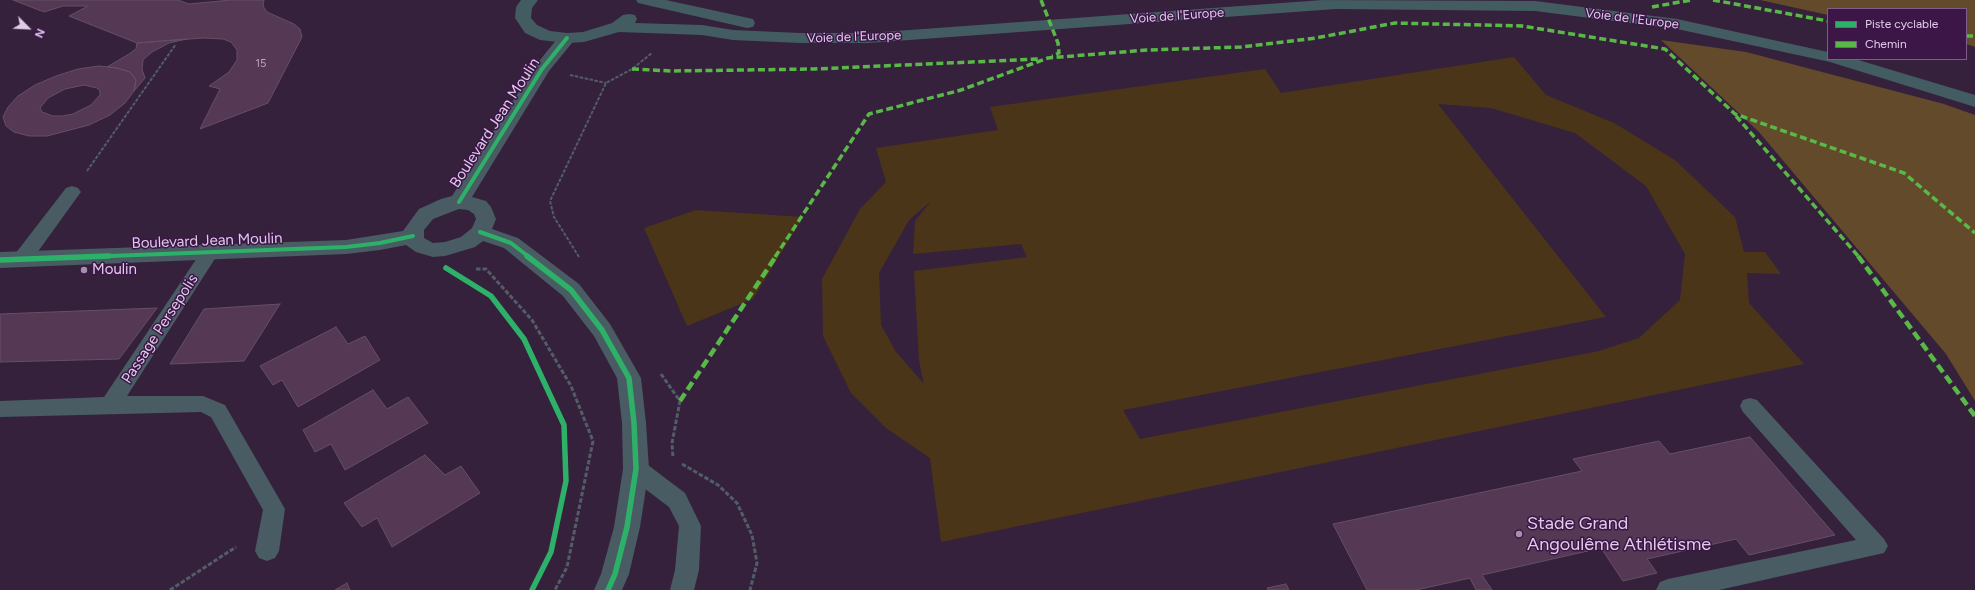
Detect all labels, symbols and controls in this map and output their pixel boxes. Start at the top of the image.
street label: Voie de l'Europe [1129,5,1225,27]
street label: Voie de l'Europe [1584,6,1680,32]
north arrow [8,8,48,48]
legend [1827,8,1967,60]
text: Piste cyclable [1865,17,1938,31]
text: N [32,27,47,40]
street label: Voie de l'Europe [807,28,901,46]
text: Chemin [1865,37,1907,51]
street label: Boulevard Jean Moulin [446,55,544,191]
house number: 15 [256,57,266,71]
street label: Boulevard Jean Moulin [131,229,283,253]
place label: Moulin [92,261,137,279]
marker: Moulin [79,265,89,275]
street label: Passage Persepolis [118,271,202,387]
place label: Stade Grand Angoulême Athlétisme [1527,513,1711,556]
marker: Stade Grand Angoulême Athlétisme [1514,529,1524,539]

